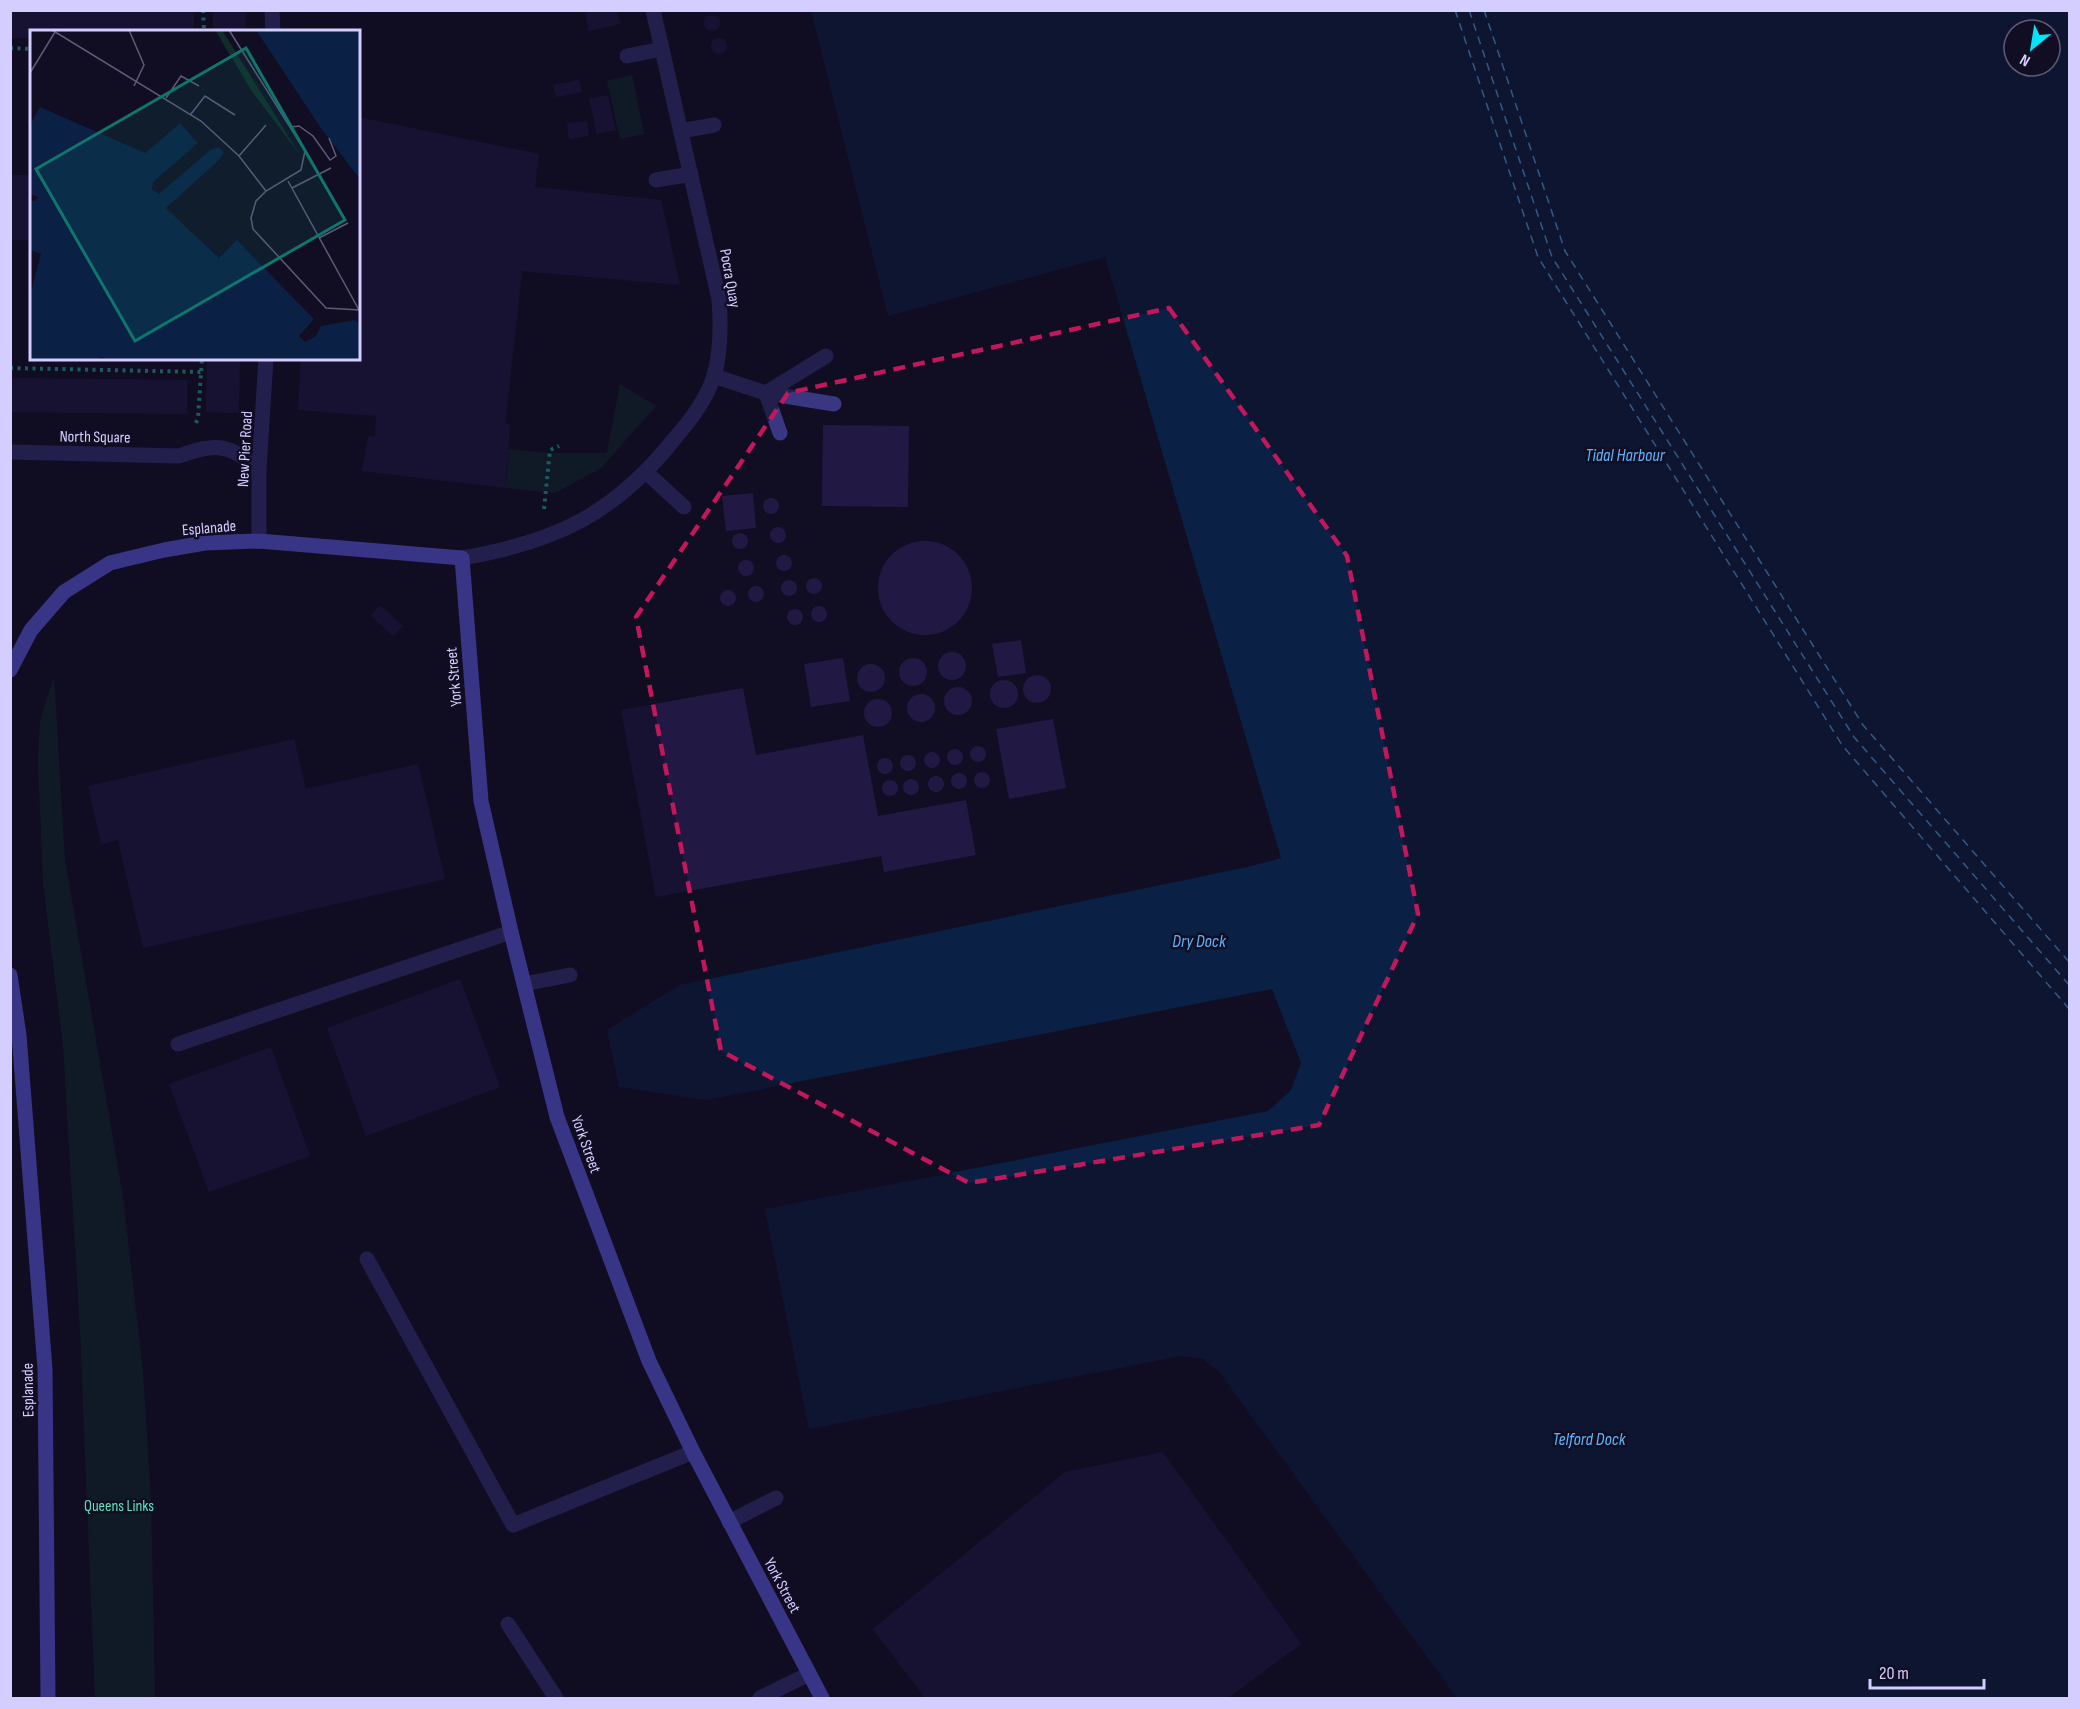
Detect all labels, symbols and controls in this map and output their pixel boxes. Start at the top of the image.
north arrow [2002,18,2062,78]
inset map [30,30,360,360]
text: N [2017,49,2034,70]
street label: Pocra Quay [715,247,744,309]
street label: New Pier Road [234,411,257,488]
street label: North Square [59,427,131,448]
water label: Tidal Harbour [1585,445,1666,466]
street label: Esplanade [181,517,237,540]
street label: York Street [442,646,467,707]
water label: Dry Dock [1172,931,1227,952]
street label: York Street [566,1113,605,1176]
street label: Esplanade [19,1363,38,1417]
water label: Telford Dock [1552,1429,1627,1450]
park label: Queens Links [84,1497,154,1516]
street label: York Street [759,1555,804,1617]
scale bar [1870,1652,1984,1690]
text: 20 m [1879,1663,1909,1684]

